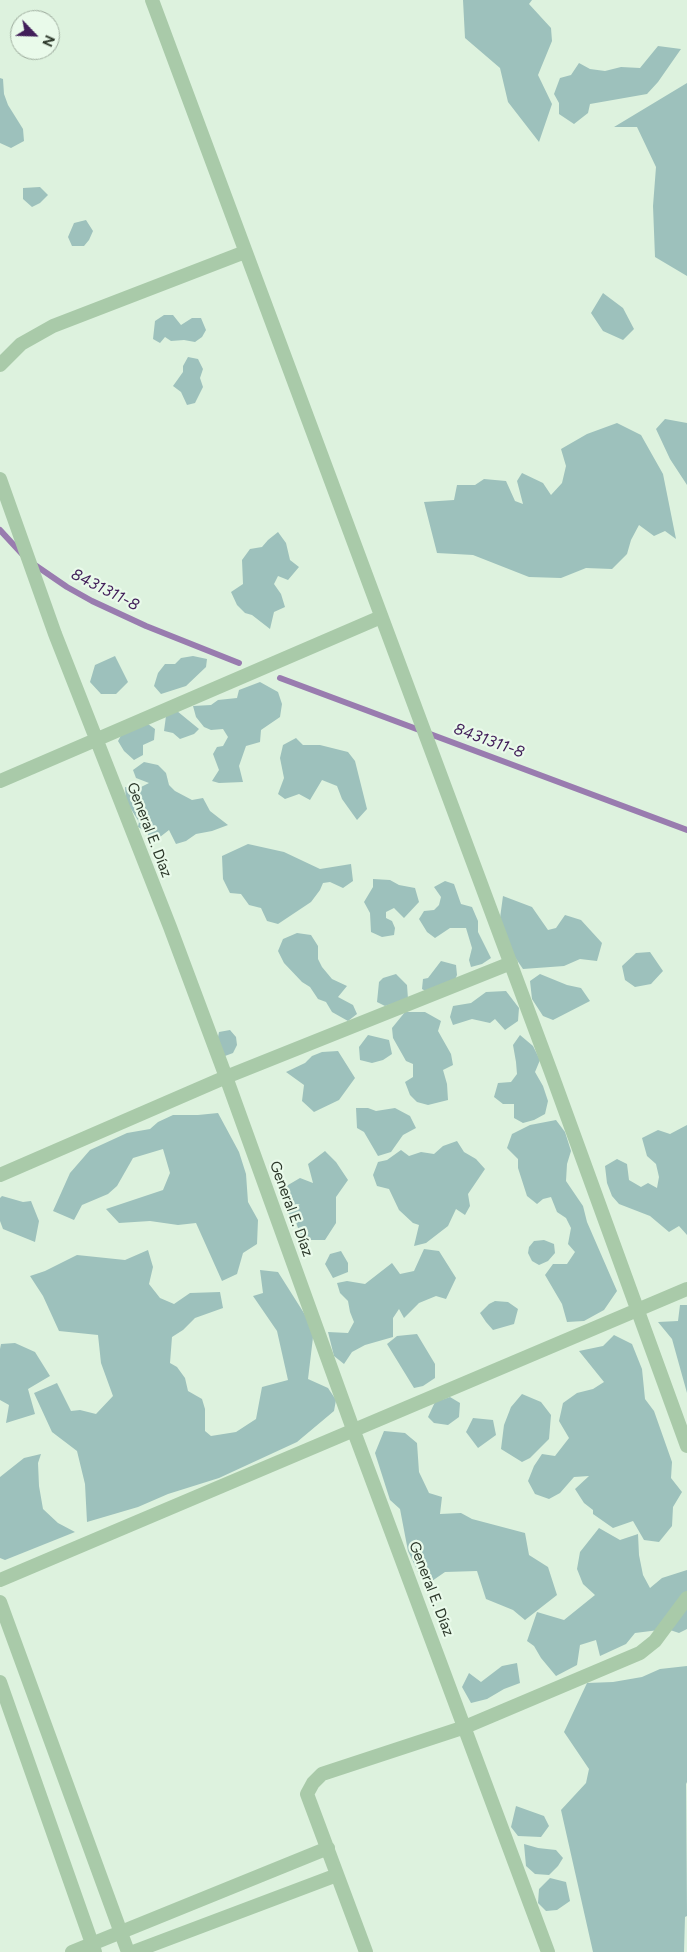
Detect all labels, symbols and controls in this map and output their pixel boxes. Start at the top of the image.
north arrow [10,10,60,60]
text: N [38,32,58,49]
water label: 8431311-8 [68,565,142,615]
water label: 8431311-8 [451,719,527,763]
street label: General E. Díaz [123,780,175,880]
street label: General E. Díaz [265,1159,317,1259]
street label: General E. Díaz [405,1539,457,1639]

